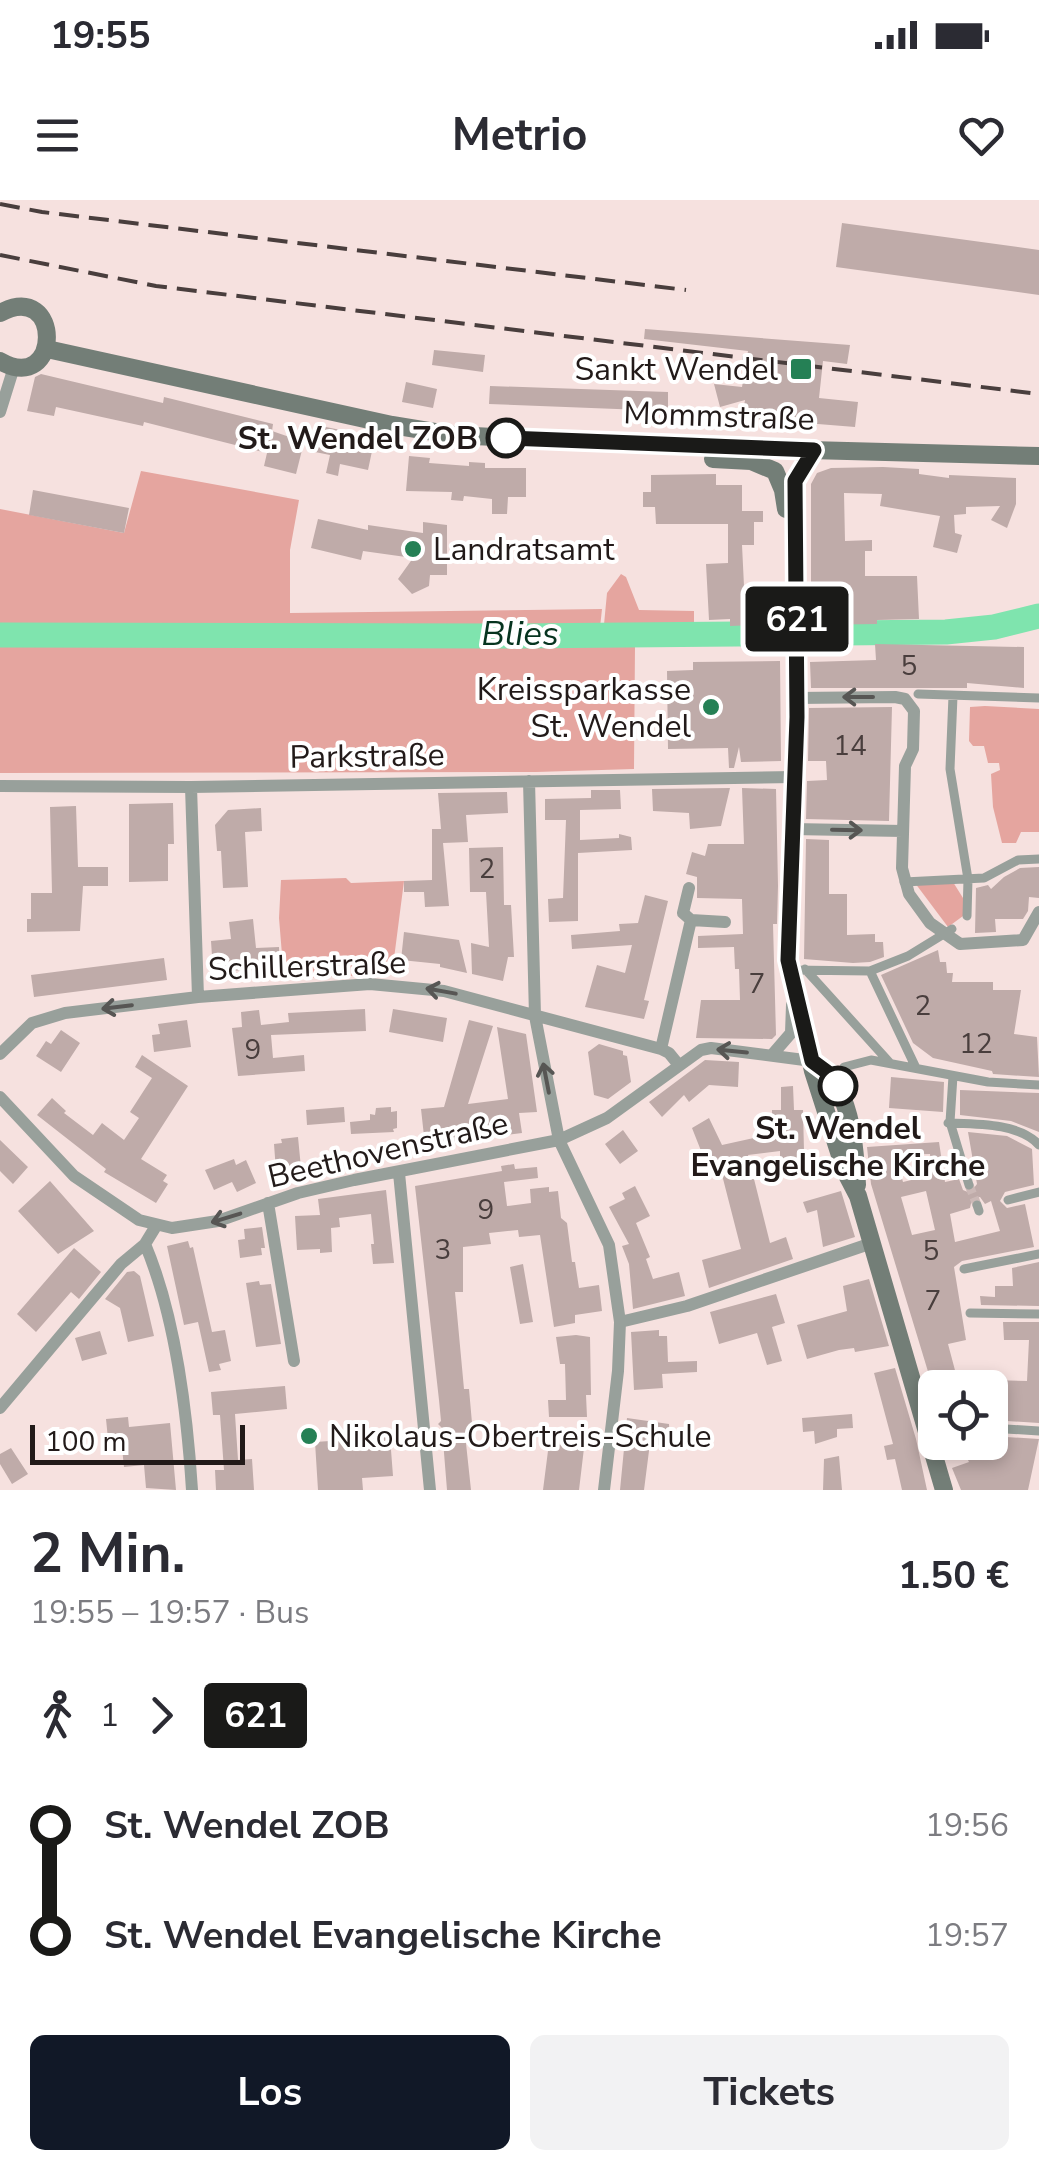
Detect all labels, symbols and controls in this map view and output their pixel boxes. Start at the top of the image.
text: 19:55 [50,10,151,61]
text: Metrio [452,105,587,166]
icon: menu [30,108,85,163]
icon: heart [954,108,1009,163]
place label: Sankt Wendel [574,348,779,391]
marker: Sankt Wendel [788,356,814,382]
street label: Mommstraße [623,391,815,441]
place label: St. Wendel ZOB [237,417,478,460]
marker: St. Wendel ZOB [487,419,525,457]
place label: Landratsamt [433,528,615,571]
marker: Landratsamt [402,538,424,560]
line badge: 621 [740,586,854,652]
text: 621 [765,596,829,643]
water label: Blies [481,610,559,657]
house number: 5 [901,647,917,685]
place label: Kreissparkasse St. Wendel [477,668,692,748]
one-way arrow [843,688,876,706]
marker: Kreissparkasse St. Wendel [700,696,722,718]
house number: 14 [833,727,867,765]
street label: Parkstraße [289,733,445,779]
one-way arrow [830,820,863,840]
house number: 2 [479,850,495,888]
street label: Schillerstraße [207,941,407,991]
house number: 7 [749,965,765,1003]
one-way arrow [426,981,458,1000]
house number: 2 [915,987,931,1025]
one-way arrow [102,998,134,1017]
house number: 12 [959,1025,993,1063]
house number: 9 [245,1031,261,1069]
one-way arrow [716,1041,748,1060]
one-way arrow [536,1062,555,1095]
marker: St. Wendel Evangelische Kirche [819,1067,857,1105]
street label: Beethovenstraße [264,1101,512,1199]
place label: St. Wendel Evangelische Kirche [691,1107,985,1187]
house number: 9 [478,1191,494,1229]
one-way arrow [210,1210,242,1228]
house number: 3 [435,1231,451,1269]
house number: 5 [923,1232,939,1270]
house number: 7 [925,1282,941,1320]
map controls [918,1370,1008,1460]
button: locate [918,1370,1008,1460]
place label: Nikolaus-Obertreis-Schule [329,1415,712,1458]
scale bar [30,1420,245,1464]
text: 100 m [45,1423,127,1461]
marker: Nikolaus-Obertreis-Schule [298,1425,320,1447]
text: 2 Min. [30,1516,185,1591]
text: 1.50 € [898,1550,1009,1601]
text: 19:55 – 19:57 · Bus [30,1591,309,1634]
icon: walk [30,1688,85,1743]
icon: forward [134,1688,189,1743]
text: 621 [224,1692,287,1739]
text: 1 [100,1694,119,1737]
text: St. Wendel ZOB [104,1800,390,1851]
text: 19:56 [925,1804,1009,1847]
text: St. Wendel Evangelische Kirche [104,1910,662,1961]
text: 19:57 [925,1914,1009,1957]
button: Los [30,2035,510,2150]
button: Tickets [530,2035,1009,2150]

